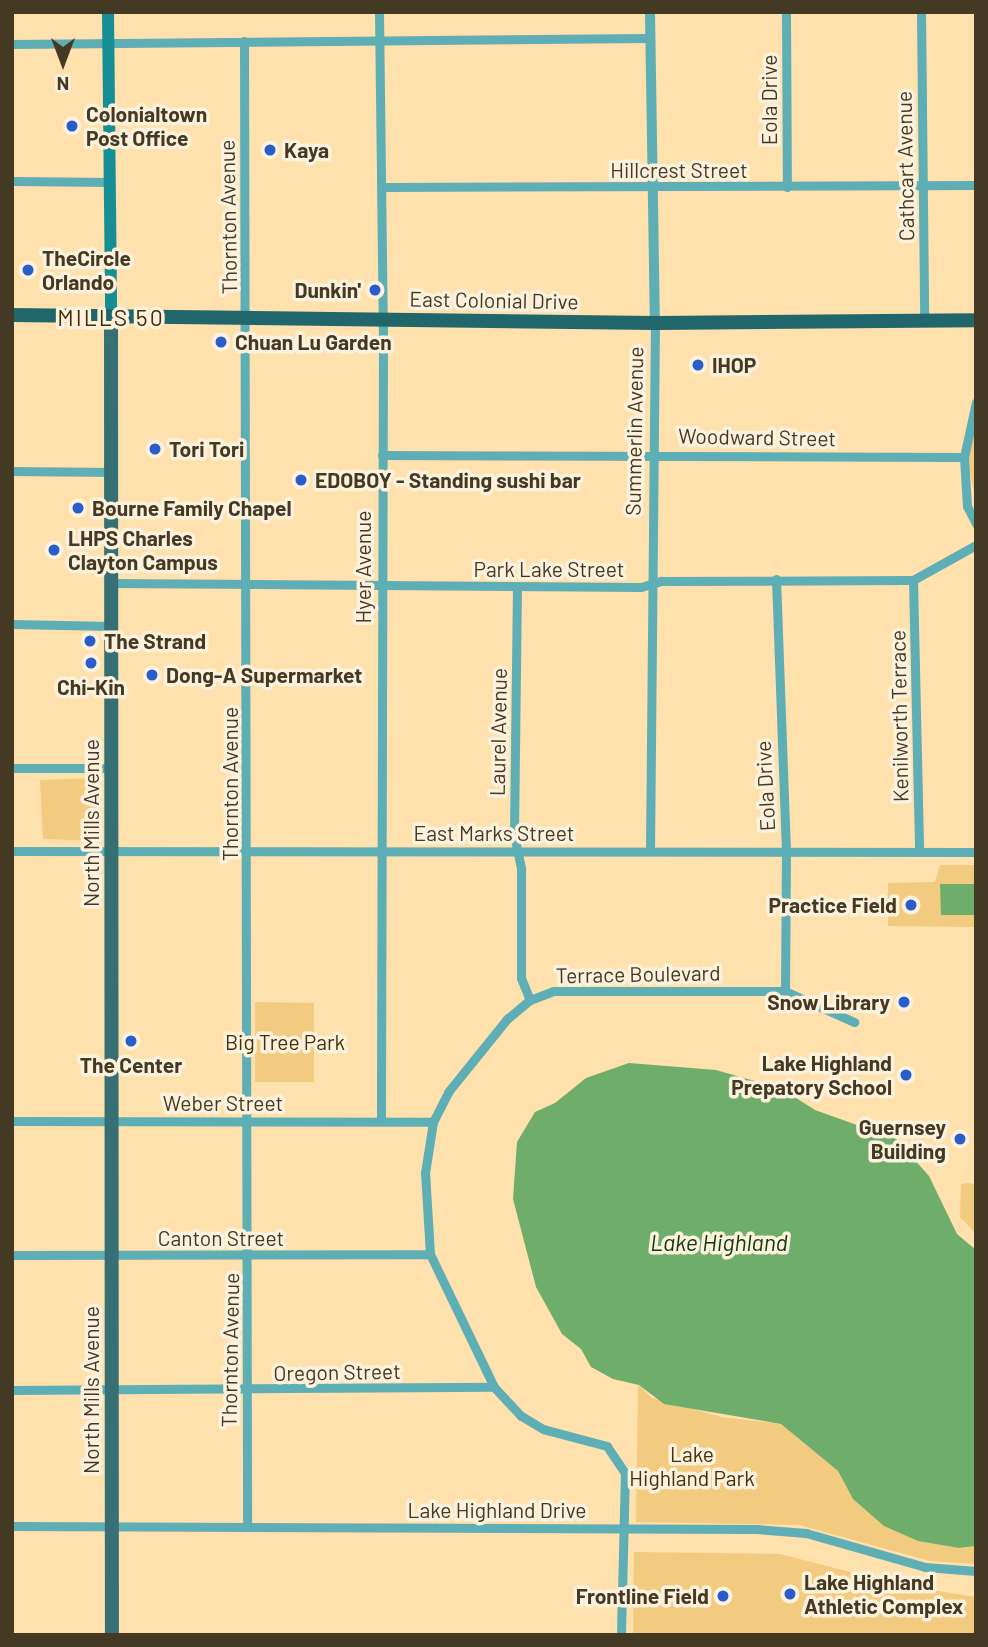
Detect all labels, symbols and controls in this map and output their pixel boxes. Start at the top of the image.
north arrow [28,28,98,98]
street label: Eola Drive [756,55,782,145]
text: N [57,73,69,96]
street label: Cathcart Avenue [891,91,919,241]
place label: Colonialtown Post Office [86,101,207,151]
marker: Colonialtown Post Office [64,118,80,134]
place label: Kaya [284,137,329,163]
street label: Thornton Avenue [214,140,242,294]
marker: Kaya [262,142,278,158]
street label: Hillcrest Street [610,157,748,183]
place label: TheCircle Orlando [42,245,131,295]
marker: TheCircle Orlando [20,262,36,278]
place label: Dunkin' [295,277,361,303]
marker: Dunkin' [367,282,383,298]
street label: East Colonial Drive [409,286,579,314]
district label: MILLS 50 [58,303,164,331]
place label: Chuan Lu Garden [235,329,392,355]
marker: Chuan Lu Garden [213,334,229,350]
street label: Summerlin Avenue [620,346,648,516]
place label: IHOP [712,352,756,378]
marker: IHOP [690,357,706,373]
street label: Woodward Street [678,423,836,451]
place label: Tori Tori [169,436,244,462]
marker: Tori Tori [147,441,163,457]
place label: EDOBOY - Standing sushi bar [315,467,581,493]
marker: EDOBOY - Standing sushi bar [293,472,309,488]
place label: Bourne Family Chapel [92,495,292,521]
marker: Bourne Family Chapel [70,500,86,516]
street label: Hyer Avenue [350,511,376,623]
place label: LHPS Charles Clayton Campus [68,525,218,575]
marker: LHPS Charles Clayton Campus [46,542,62,558]
street label: Park Lake Street [474,556,624,582]
place label: The Strand [104,628,206,654]
street label: Kenilworth Terrace [885,630,913,802]
marker: The Strand [82,633,98,649]
marker: Chi-Kin [83,655,99,671]
place label: Dong-A Supermarket [166,662,362,688]
marker: Dong-A Supermarket [144,667,160,683]
street label: Laurel Avenue [484,668,512,796]
place label: Chi-Kin [57,674,125,700]
street label: Thornton Avenue [217,707,243,861]
street label: North Mills Avenue [78,739,104,907]
street label: Eola Drive [750,740,780,832]
street label: East Marks Street [414,820,574,846]
place label: Practice Field [768,892,897,918]
marker: Practice Field [903,897,919,913]
street label: Terrace Boulevard [555,960,721,988]
place label: Snow Library [767,989,890,1015]
marker: Snow Library [896,994,912,1010]
park label: Big Tree Park [225,1029,345,1055]
marker: The Center [123,1033,139,1049]
place label: Lake Highland Prepatory School [731,1050,892,1100]
place label: The Center [80,1052,182,1078]
marker: Lake Highland Prepatory School [898,1067,914,1083]
street label: Weber Street [163,1090,283,1116]
place label: Guernsey Building [859,1114,946,1164]
marker: Guernsey Building [952,1131,968,1147]
street label: Canton Street [158,1225,284,1251]
water label: Lake Highland [650,1228,788,1256]
street label: Thornton Avenue [216,1273,244,1427]
street label: North Mills Avenue [78,1306,104,1474]
street label: Oregon Street [273,1358,401,1386]
park label: Lake Highland Park [629,1441,755,1491]
street label: Lake Highland Drive [407,1497,587,1523]
place label: Lake Highland Athletic Complex [804,1569,963,1619]
place label: Frontline Field [576,1583,709,1609]
marker: Lake Highland Athletic Complex [782,1586,798,1602]
marker: Frontline Field [715,1588,731,1604]

